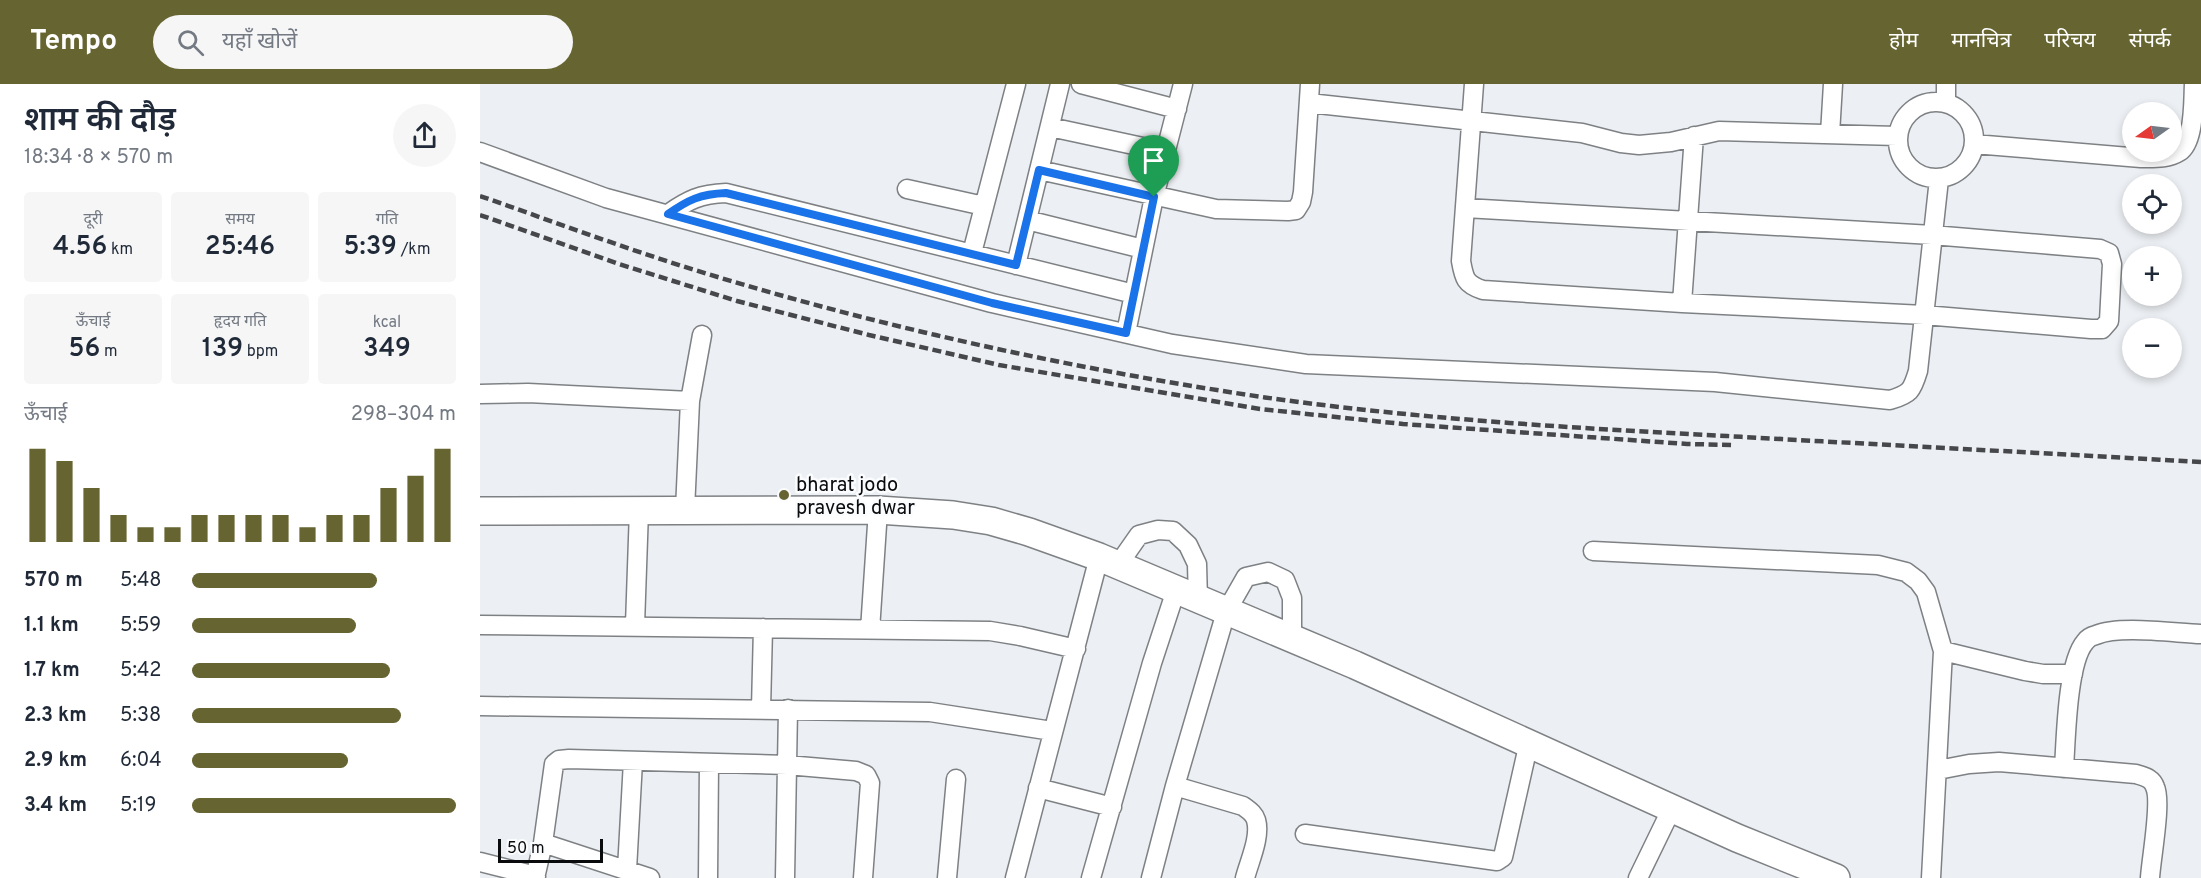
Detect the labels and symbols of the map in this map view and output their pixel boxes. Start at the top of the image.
north arrow [2122,102,2182,162]
pin [1128,135,1179,197]
place label: bharat jodo pravesh dwar [796,473,915,522]
marker: bharat jodo pravesh dwar [777,488,791,502]
scale bar [498,836,603,864]

